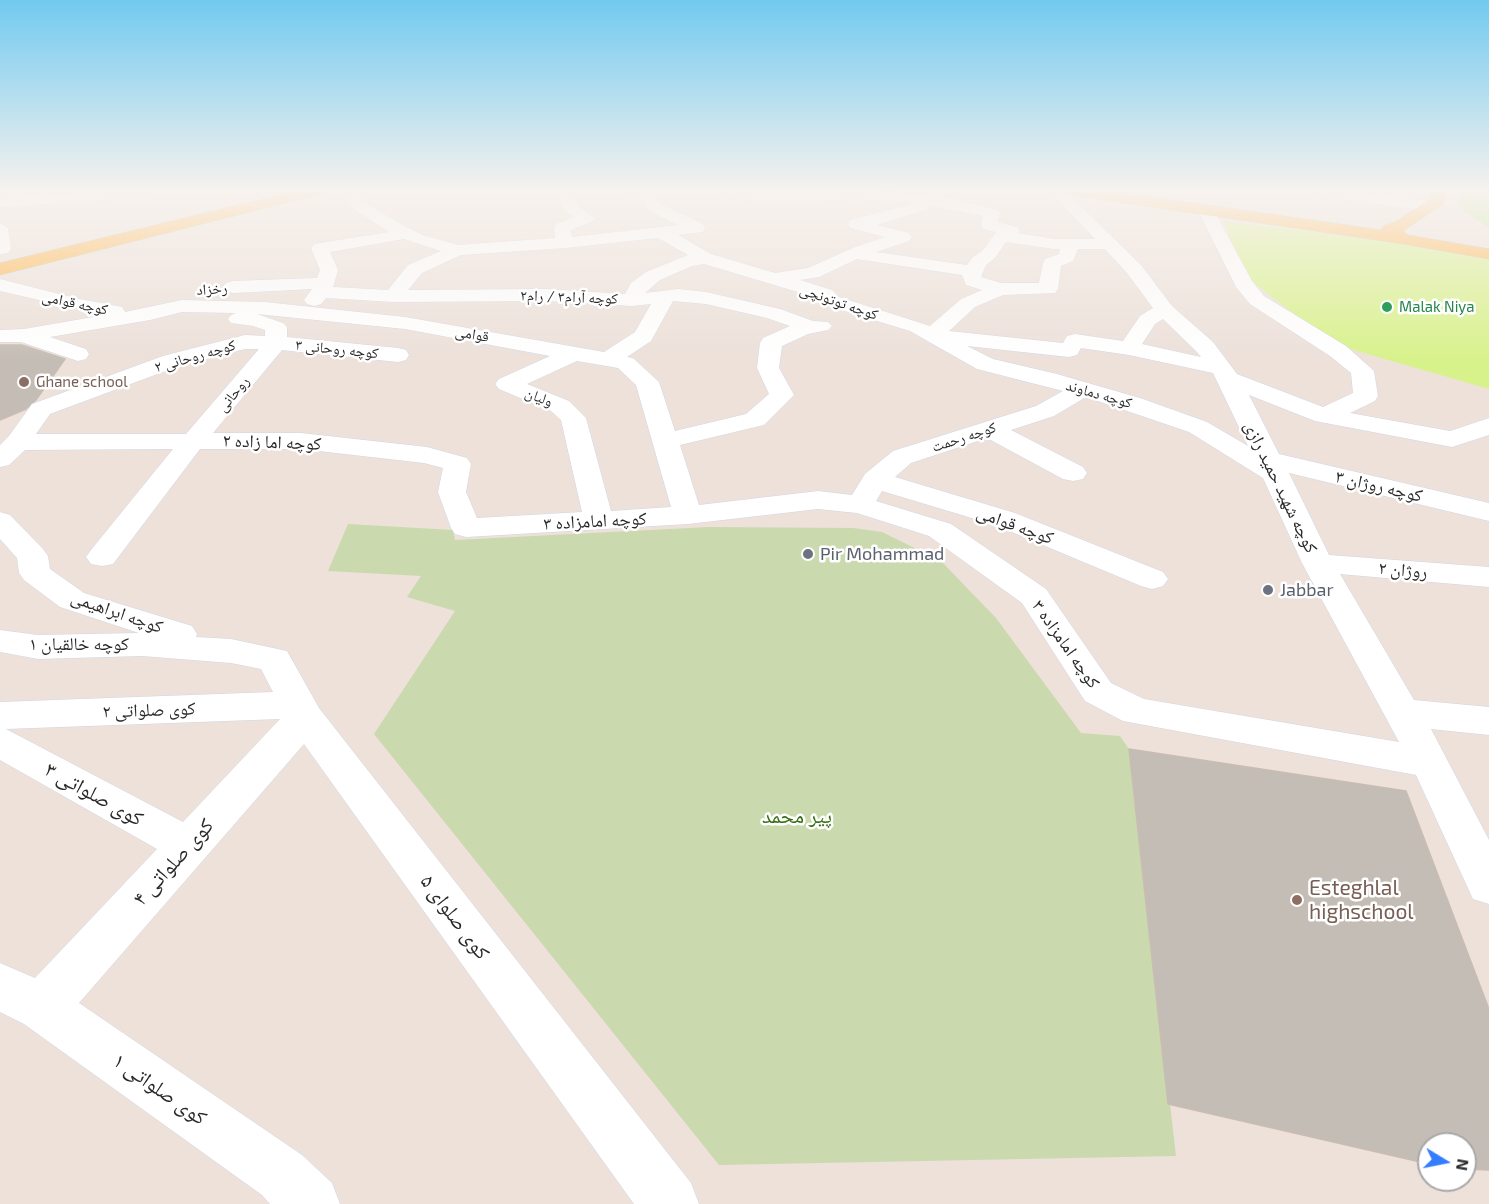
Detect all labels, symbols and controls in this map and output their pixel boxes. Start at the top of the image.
street label: رخزاد [196,279,228,299]
street label: کوچه توتونچی [797,280,881,324]
street label: کوچه آرام۳ / رام۲ [520,286,618,308]
street label: کوچه قوامی [40,287,110,319]
place label: Malak Niya [1399,298,1474,316]
marker: Malak Niya [1380,300,1394,314]
street label: قوامی [454,322,490,346]
street label: کوچه روحانی ۲ [152,336,238,376]
street label: کوچه روحانی ۳ [295,336,379,362]
place label: Ghane school [36,373,128,391]
street label: روحانی [213,373,253,415]
marker: Ghane school [17,375,31,389]
street label: کوچه دماوند [1064,376,1134,412]
street label: ولیان [523,383,555,411]
street label: کوچه شهید حمید رازی [1240,417,1322,557]
street label: کوچه رحمت [930,418,998,456]
street label: کوچه اما زاده ۲ [222,429,322,455]
street label: کوچه روژان ۳ [1333,465,1425,507]
street label: کوچه قوامی [974,501,1056,549]
street label: کوچه امامزاده ۳ [543,508,647,534]
place label: Pir Mohammad [820,543,944,565]
marker: Pir Mohammad [801,547,815,561]
street label: روژان ۲ [1378,557,1428,583]
place label: Jabbar [1280,579,1334,601]
marker: Jabbar [1261,583,1275,597]
street label: کوچه ابراهیمی [68,586,166,638]
street label: کوچه امامزاده ۳ [1028,596,1104,692]
street label: کوچه خالقیان ۱ [29,633,129,655]
street label: کوی صلواتی ۲ [102,698,196,722]
street label: کوی صلواتی ۳ [40,757,148,831]
park label: پیر محمد [762,803,832,829]
street label: کوی صلواتی ۴ [127,813,219,911]
street label: کوی صلوای ۵ [415,870,495,964]
place label: Esteghlal highschool [1309,875,1414,925]
marker: Esteghlal highschool [1290,893,1304,907]
street label: کوی صلواتی ۱ [108,1048,212,1130]
north arrow [1417,1132,1477,1192]
text: N [1453,1158,1474,1172]

